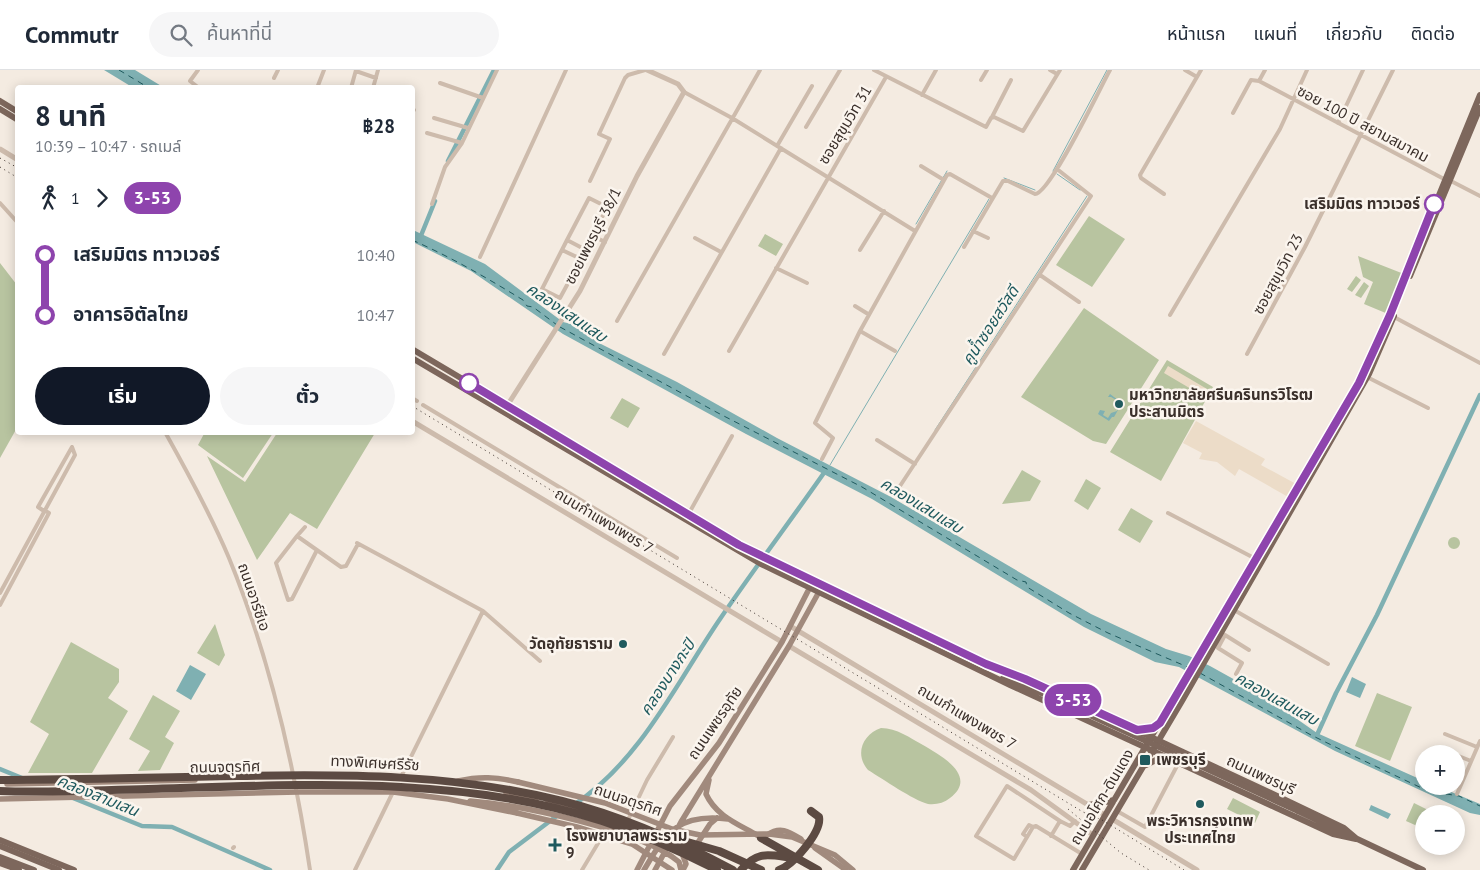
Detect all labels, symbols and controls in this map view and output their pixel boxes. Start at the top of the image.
search box [149,12,499,57]
text: Commutr [25,19,119,50]
icon: search [167,21,195,49]
text: ค้นหาที่นี่ [207,21,272,45]
text: หน้าแรก [1167,22,1225,45]
text: แผนที่ [1253,22,1297,45]
text: เกี่ยวกับ [1325,22,1383,45]
text: ติดต่อ [1411,22,1455,45]
street label: ซอย 100 ปี สยามสมาคม [1294,81,1432,166]
street label: ซอยสุขุมวิท 31 [814,82,876,168]
text: 8 นาที [35,97,106,134]
text: ฿28 [362,114,395,138]
text: 10:39 – 10:47 · รถเมล์ [35,136,181,156]
icon: walk [35,184,63,212]
icon: forward [88,184,116,212]
street label: ซอยเพชรบุรี 38/1 [560,184,625,287]
text: 3-53 [134,186,171,209]
text: 1 [71,188,80,208]
place label: เสริมมิตร ทาวเวอร์ [1304,194,1420,213]
marker: เสริมมิตร ทาวเวอร์ [1424,194,1444,214]
street label: ซอยสุขุมวิท 23 [1248,230,1307,317]
text: เสริมมิตร ทาวเวอร์ [73,242,220,266]
text: 10:40 [357,245,395,265]
water label: คลองแสนแสบ [523,278,612,347]
water label: คูน้ำซอยสวัสดี [956,280,1025,369]
text: อาคารอิตัลไทย [73,302,189,326]
text: 10:47 [357,305,395,325]
button: เริ่ม [35,367,210,425]
button: ตั๋ว [220,367,395,425]
unlabelled marker [459,373,479,393]
place label: มหาวิทยาลัยศรีนครินทรวิโรฒ ประสานมิตร [1129,385,1313,421]
marker: มหาวิทยาลัยศรีนครินทรวิโรฒ ประสานมิตร [1113,398,1125,410]
water label: คลองแสนแสบ [877,473,968,538]
street label: ถนนกำแพงเพชร 7 [552,484,657,557]
street label: ถนนอาร์ซีเอ [234,560,275,633]
water label: คลองบางกะปิ [635,633,700,719]
place label: วัดอุทัยธาราม [529,634,613,653]
marker: วัดอุทัยธาราม [617,638,629,650]
water label: คลองแสนแสบ [1232,667,1323,730]
street label: ถนนกำแพงเพชร 7 [915,680,1020,753]
street label: ถนนเพชรอุทัย [683,682,746,763]
line badge: 3-53 [1038,684,1108,716]
text: 3-53 [1054,688,1092,711]
street label: ถนนอโศก-ดินแดง [1066,745,1138,848]
map controls [1415,745,1465,855]
button: + [1415,745,1465,795]
place label: เพชรบุรี [1156,750,1206,769]
street label: ถนนเพชรบุรี [1224,750,1299,799]
street label: ทางพิเศษศรีรัช [330,751,420,774]
marker: เพชรบุรี [1138,753,1152,767]
street label: ถนนจตุรทิศ [189,756,261,777]
water label: คลองสามเสน [55,770,143,821]
street label: ถนนจตุรทิศ [592,779,665,820]
marker: พระวิหารกรุงเทพ ประเทศไทย [1194,798,1206,810]
button: − [1415,805,1465,855]
place label: พระวิหารกรุงเทพ ประเทศไทย [1147,811,1253,847]
place label: โรงพยาบาลพระราม 9 [566,826,687,862]
marker: โรงพยาบาลพระราม 9 [548,838,562,852]

